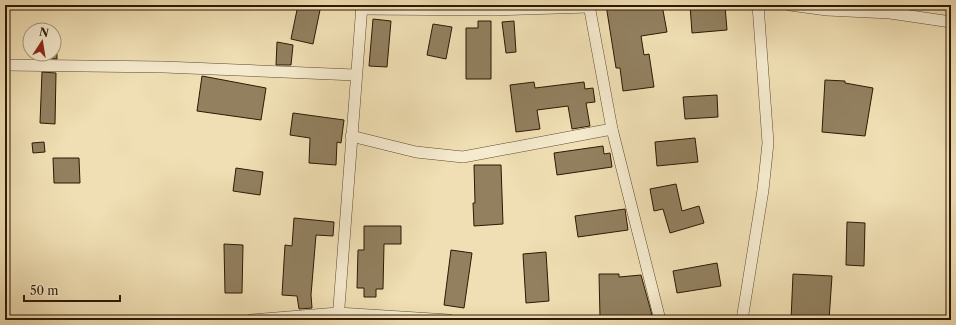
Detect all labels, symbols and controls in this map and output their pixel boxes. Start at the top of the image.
north arrow [22,22,62,62]
text: N [38,24,51,40]
scale bar [24,277,120,303]
text: 50 m [30,283,59,298]

